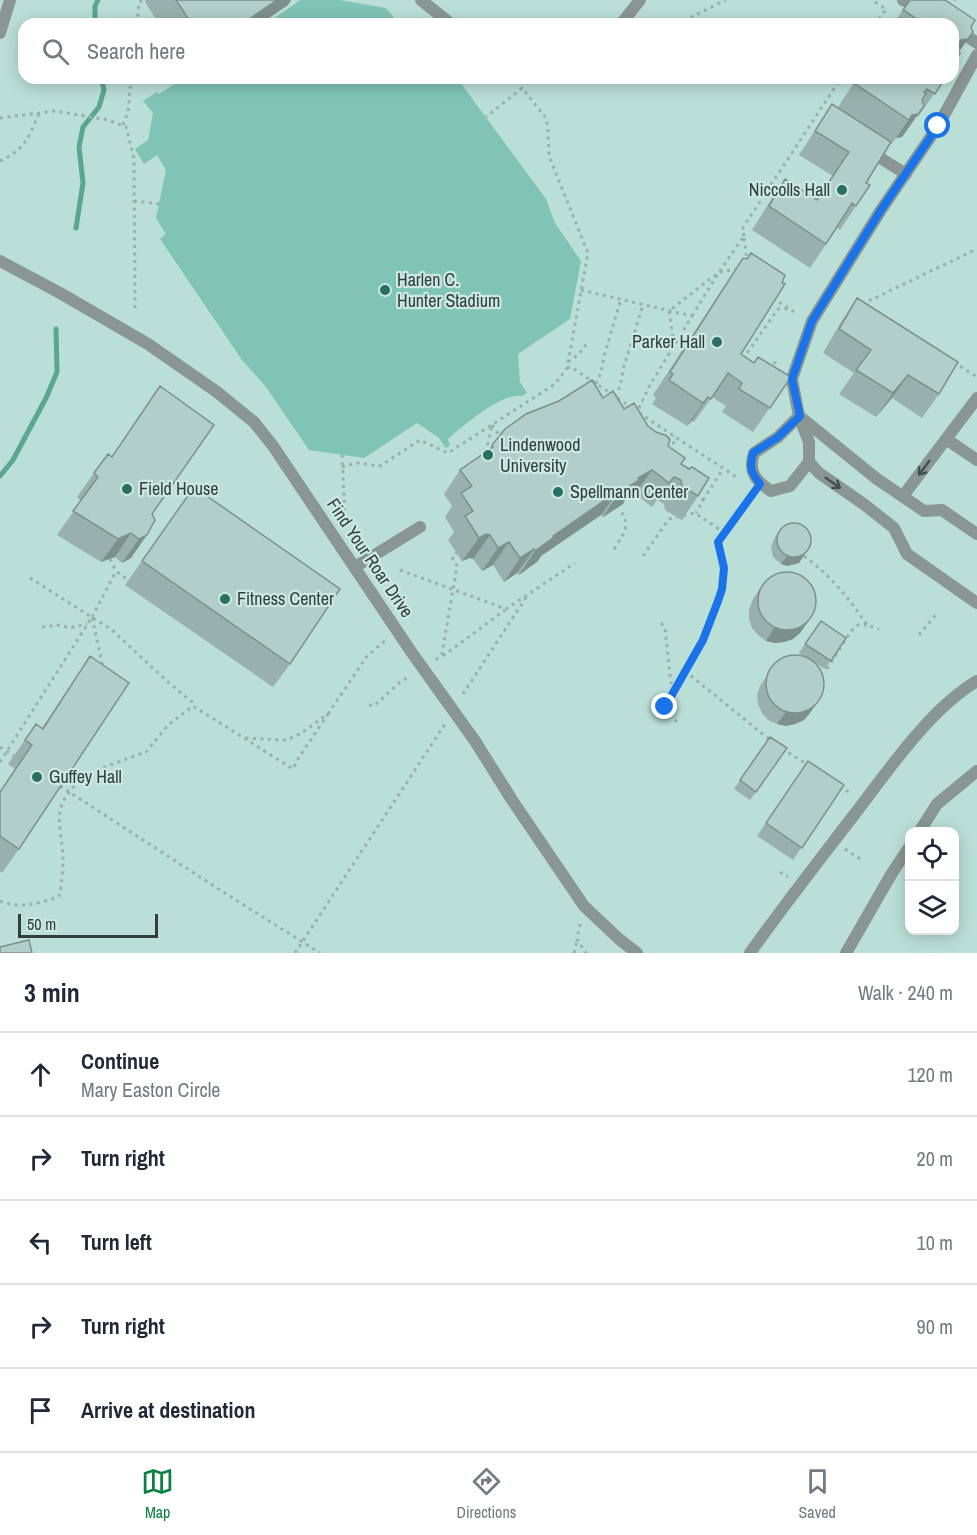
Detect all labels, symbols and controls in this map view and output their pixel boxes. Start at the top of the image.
search box [18,18,959,84]
icon: search [39,35,72,68]
text: Search here [87,36,185,66]
route start [924,112,950,138]
place label: Niccolls Hall [749,177,830,202]
marker: Niccolls Hall [835,183,849,197]
place label: Harlen C. Hunter Stadium [397,267,500,313]
marker: Harlen C. Hunter Stadium [378,283,392,297]
place label: Parker Hall [632,329,705,354]
marker: Parker Hall [710,335,724,349]
place label: Lindenwood University [500,432,580,478]
marker: Lindenwood University [481,448,495,462]
one-way arrow [918,459,931,475]
place label: Field House [139,476,219,501]
one-way arrow [824,477,841,489]
place label: Spellmann Center [570,479,688,504]
marker: Field House [120,482,134,496]
marker: Spellmann Center [551,485,565,499]
street label: Find Your Roar Drive [321,493,420,622]
place label: Fitness Center [237,586,334,611]
marker: Fitness Center [218,592,232,606]
route end [651,693,677,719]
place label: Guffey Hall [49,764,122,789]
marker: Guffey Hall [30,770,44,784]
map controls [905,827,959,935]
button: locate [905,827,959,881]
button: layers [905,881,959,935]
scale bar [18,911,158,938]
text: 50 m [27,913,56,935]
text: 3 min [24,975,80,1010]
text: Walk · 240 m [858,979,953,1006]
text: Continue [81,1046,159,1076]
icon: ahead [24,1058,57,1091]
text: 120 m [907,1061,953,1088]
text: Mary Easton Circle [81,1076,220,1103]
icon: right [24,1142,57,1175]
text: Turn right [81,1143,165,1173]
text: 20 m [917,1145,953,1172]
icon: left [24,1226,57,1259]
text: Turn left [81,1227,152,1257]
text: 10 m [917,1229,953,1256]
icon: right [24,1310,57,1343]
text: Turn right [81,1311,165,1341]
text: 90 m [917,1313,953,1340]
icon: arrive [24,1394,57,1427]
text: Arrive at destination [81,1395,255,1425]
tab: Map [141,1465,174,1523]
tab: Directions [456,1465,516,1523]
tab: Saved [799,1465,836,1523]

